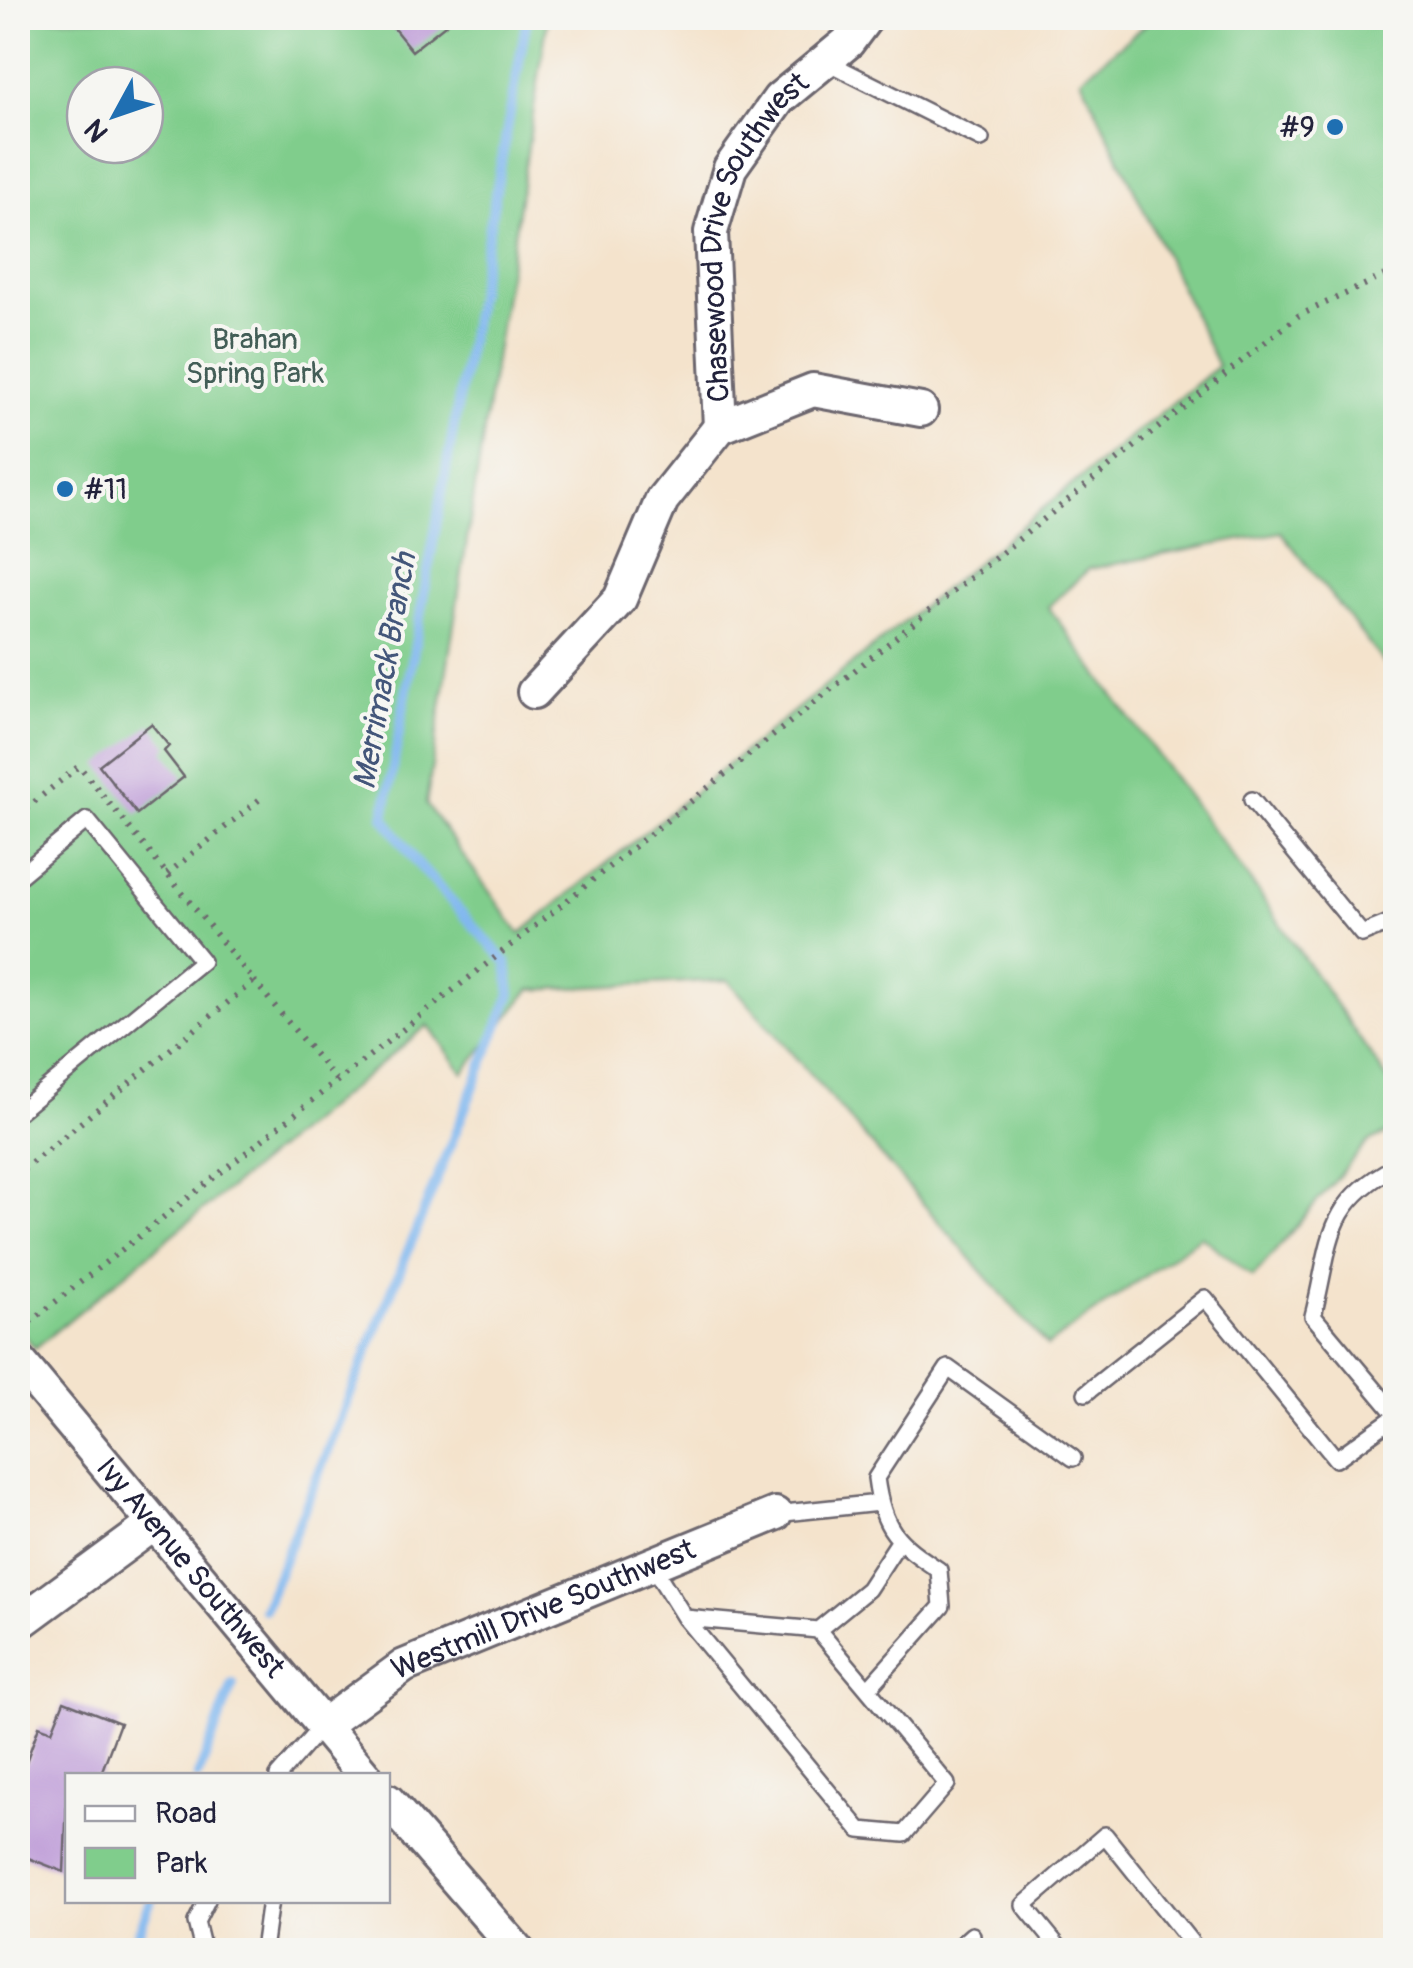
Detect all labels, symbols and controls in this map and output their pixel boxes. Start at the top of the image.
street label: Chasewood Drive Southwest [692,63,817,403]
north arrow [65,65,165,165]
place label: #9 [1280,109,1315,146]
text: N [78,112,116,149]
marker: #9 [1324,116,1346,138]
park label: Brahan Spring Park [186,321,325,392]
place label: #11 [84,471,127,508]
marker: #11 [54,478,76,500]
water label: Merrimack Branch [345,548,426,792]
street label: Ivy Avenue Southwest [89,1450,294,1686]
street label: Westmill Drive Southwest [386,1530,701,1688]
legend [65,1773,390,1903]
text: Road [155,1795,217,1832]
text: Park [155,1845,208,1882]

